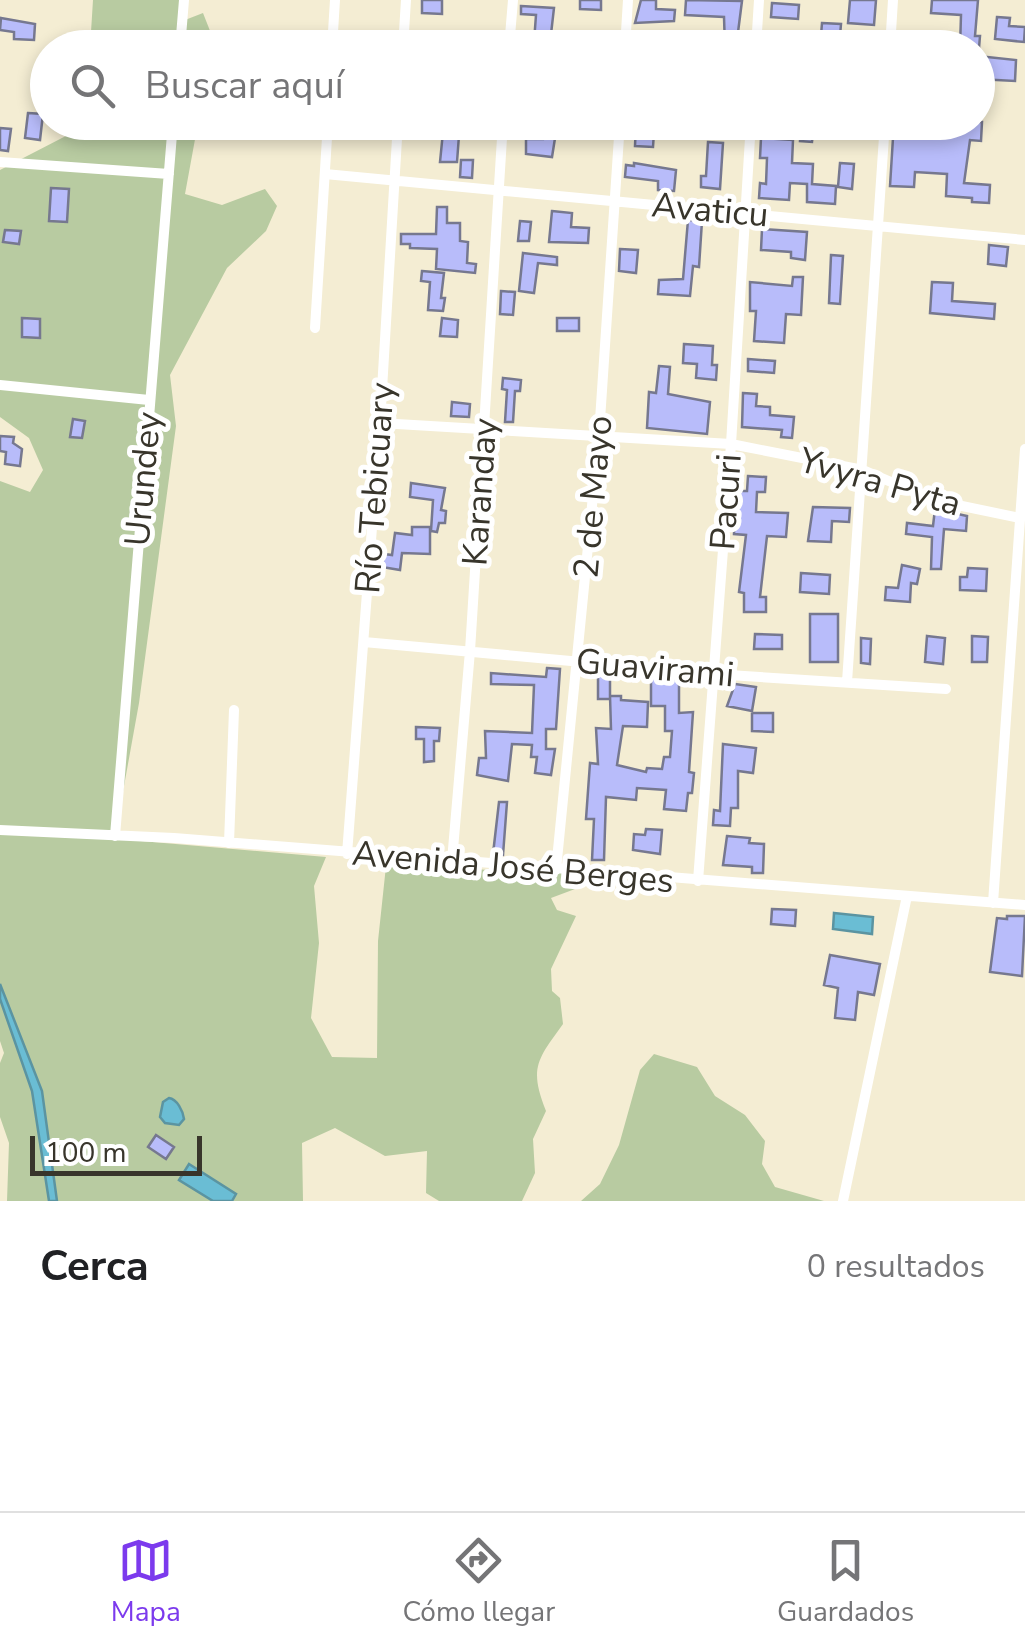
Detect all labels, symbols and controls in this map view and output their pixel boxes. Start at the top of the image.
search box [30,30,995,140]
icon: search [65,58,120,113]
text: Buscar aquí [145,60,344,111]
street label: Avaticu [650,181,770,239]
street label: Río Tebicuary [344,381,406,595]
street label: Urundey [114,410,172,548]
street label: 2 de Mayo [562,414,624,580]
street label: Karanday [451,417,509,567]
street label: Yvyra Pyta [793,436,966,527]
street label: Pacuri [699,452,753,552]
street label: Guavirami [574,638,736,698]
street label: Avenida José Berges [350,830,676,904]
scale bar [30,1131,202,1176]
text: 100 m [45,1134,127,1172]
text: Cerca [40,1238,149,1295]
text: 0 resultados [807,1245,985,1288]
tab: Mapa [111,1533,181,1631]
tab: Cómo llegar [402,1533,555,1631]
tab: Guardados [777,1533,914,1631]

